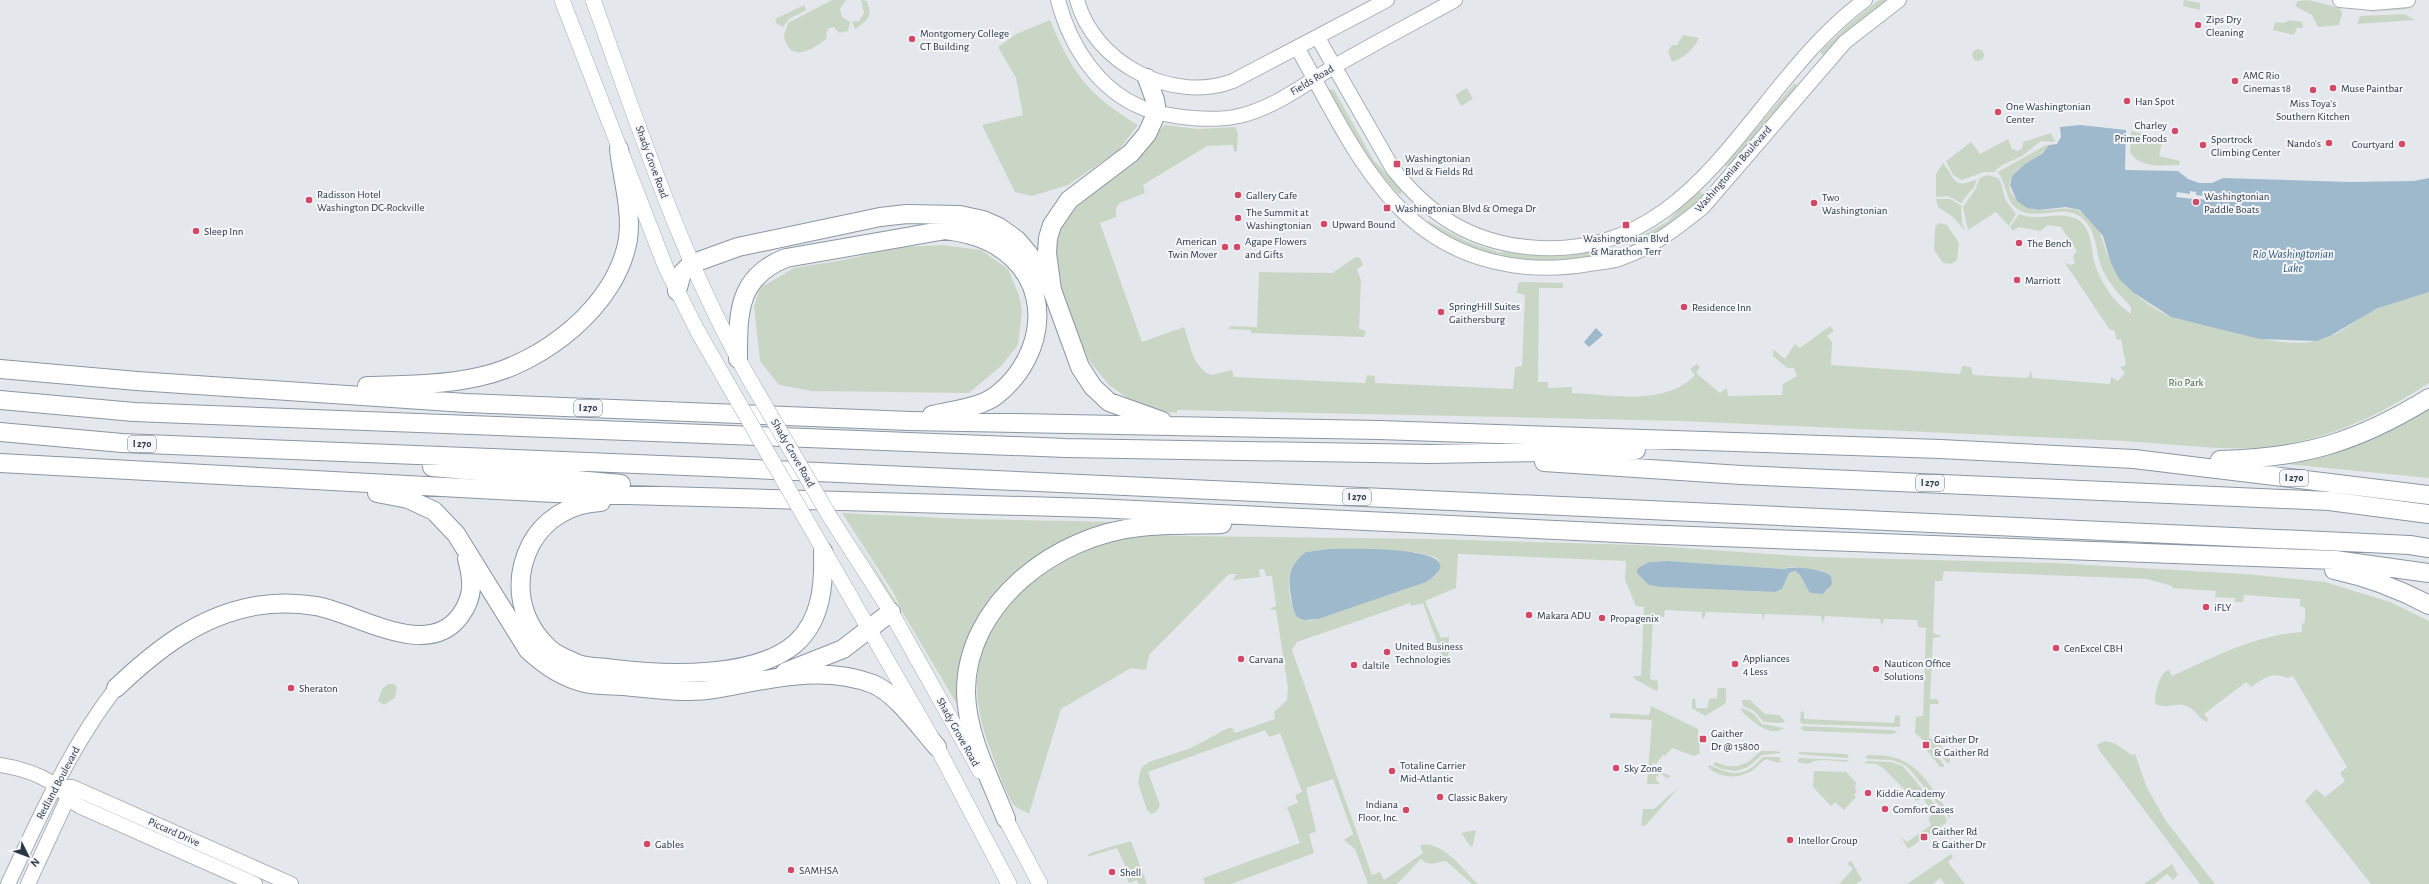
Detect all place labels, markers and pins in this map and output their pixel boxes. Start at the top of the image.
place label: Zips Dry Cleaning [2206,14,2244,38]
marker: Zips Dry Cleaning [2193,20,2203,30]
place label: Montgomery College CT Building [920,28,1009,52]
marker: Montgomery College CT Building [907,34,917,44]
place label: AMC Rio Cinemas 18 [2243,70,2291,94]
marker: AMC Rio Cinemas 18 [2230,76,2240,86]
marker: Muse Paintbar [2328,83,2338,93]
place label: Muse Paintbar [2341,83,2403,94]
marker: Miss Toya's Southern Kitchen [2308,85,2318,95]
marker: Han Spot [2122,96,2132,106]
place label: Han Spot [2135,96,2175,107]
place label: Miss Toya's Southern Kitchen [2276,98,2350,122]
place label: One Washingtonian Center [2006,101,2091,125]
marker: One Washingtonian Center [1993,107,2003,117]
place label: Charley Prime Foods [2115,120,2167,144]
marker: Charley Prime Foods [2170,126,2180,136]
place label: Sportrock Climbing Center [2211,134,2281,158]
place label: Nando's [2287,138,2321,149]
marker: Nando's [2324,138,2334,148]
place label: Courtyard [2352,139,2394,150]
marker: Courtyard [2397,139,2407,149]
marker: Sportrock Climbing Center [2198,140,2208,150]
place label: Washingtonian Blvd & Fields Rd [1405,153,1474,177]
marker: Washingtonian Blvd & Fields Rd [1392,159,1402,169]
place label: Radisson Hotel Washington DC-Rockville [317,189,425,213]
marker: Gallery Cafe [1233,190,1243,200]
place label: Gallery Cafe [1246,190,1297,201]
place label: Washingtonian Paddle Boats [2204,191,2269,215]
place label: Two Washingtonian [1822,192,1887,216]
marker: Radisson Hotel Washington DC-Rockville [304,195,314,205]
marker: Washingtonian Paddle Boats [2191,197,2201,207]
marker: Two Washingtonian [1809,198,1819,208]
marker: Washingtonian Blvd & Omega Dr [1382,203,1392,213]
place label: Washingtonian Blvd & Omega Dr [1395,203,1536,214]
place label: The Summit at Washingtonian [1246,207,1311,231]
marker: The Summit at Washingtonian [1233,213,1243,223]
marker: Upward Bound [1319,219,1329,229]
place label: Upward Bound [1332,219,1396,230]
marker: Washingtonian Blvd & Marathon Terr [1621,220,1631,230]
marker: Sleep Inn [191,226,201,236]
place label: Sleep Inn [204,226,243,237]
place label: Washingtonian Blvd & Marathon Terr [1583,233,1669,257]
place label: American Twin Mover [1168,236,1217,260]
place label: Agape Flowers and Gifts [1245,236,1307,260]
marker: The Bench [2014,238,2024,248]
place label: The Bench [2027,238,2071,249]
marker: American Twin Mover [1220,242,1230,252]
marker: Agape Flowers and Gifts [1232,242,1242,252]
marker: Marriott [2012,275,2022,285]
place label: Marriott [2025,275,2061,286]
place label: SpringHill Suites Gaithersburg [1449,301,1520,325]
marker: Residence Inn [1679,302,1689,312]
place label: Residence Inn [1692,302,1751,313]
marker: SpringHill Suites Gaithersburg [1436,307,1446,317]
marker: iFLY [2201,602,2211,612]
place label: iFLY [2214,602,2231,613]
marker: Makara ADU [1524,610,1534,620]
place label: Makara ADU [1537,610,1591,621]
marker: Propagenix [1597,613,1607,623]
place label: Propagenix [1610,613,1659,624]
place label: United Business Technologies [1395,641,1463,665]
marker: CenExcel CBH [2051,643,2061,653]
place label: CenExcel CBH [2064,643,2123,654]
marker: United Business Technologies [1382,647,1392,657]
place label: Appliances 4 Less [1743,653,1790,677]
marker: Carvana [1236,654,1246,664]
place label: Carvana [1249,654,1284,665]
place label: Nauticon Office Solutions [1884,658,1951,682]
marker: Appliances 4 Less [1730,659,1740,669]
marker: daltile [1349,660,1359,670]
place label: daltile [1362,660,1389,671]
marker: Nauticon Office Solutions [1871,664,1881,674]
marker: Sheraton [286,683,296,693]
place label: Sheraton [299,683,338,694]
place label: Gaither Dr @ 15800 [1711,728,1760,752]
marker: Gaither Dr @ 15800 [1698,734,1708,744]
place label: Gaither Dr & Gaither Rd [1934,734,1989,758]
marker: Gaither Dr & Gaither Rd [1921,740,1931,750]
place label: Totaline Carrier Mid-Atlantic [1400,760,1466,784]
marker: Sky Zone [1611,763,1621,773]
place label: Sky Zone [1624,763,1662,774]
marker: Totaline Carrier Mid-Atlantic [1387,766,1397,776]
marker: Kiddie Academy [1863,788,1873,798]
place label: Kiddie Academy [1876,788,1945,799]
marker: Classic Bakery [1435,792,1445,802]
place label: Classic Bakery [1448,792,1508,803]
place label: Indiana Floor, Inc. [1358,799,1398,823]
marker: Comfort Cases [1880,804,1890,814]
place label: Comfort Cases [1893,804,1954,815]
marker: Indiana Floor, Inc. [1401,805,1411,815]
place label: Gaither Rd & Gaither Dr [1932,826,1986,850]
marker: Gaither Rd & Gaither Dr [1919,832,1929,842]
marker: Intellor Group [1785,835,1795,845]
place label: Intellor Group [1798,835,1858,846]
marker: Gables [642,839,652,849]
place label: Gables [655,839,684,850]
marker: SAMHSA [786,865,796,875]
place label: SAMHSA [799,865,839,876]
marker: Shell [1107,867,1117,877]
place label: Shell [1120,867,1141,878]

